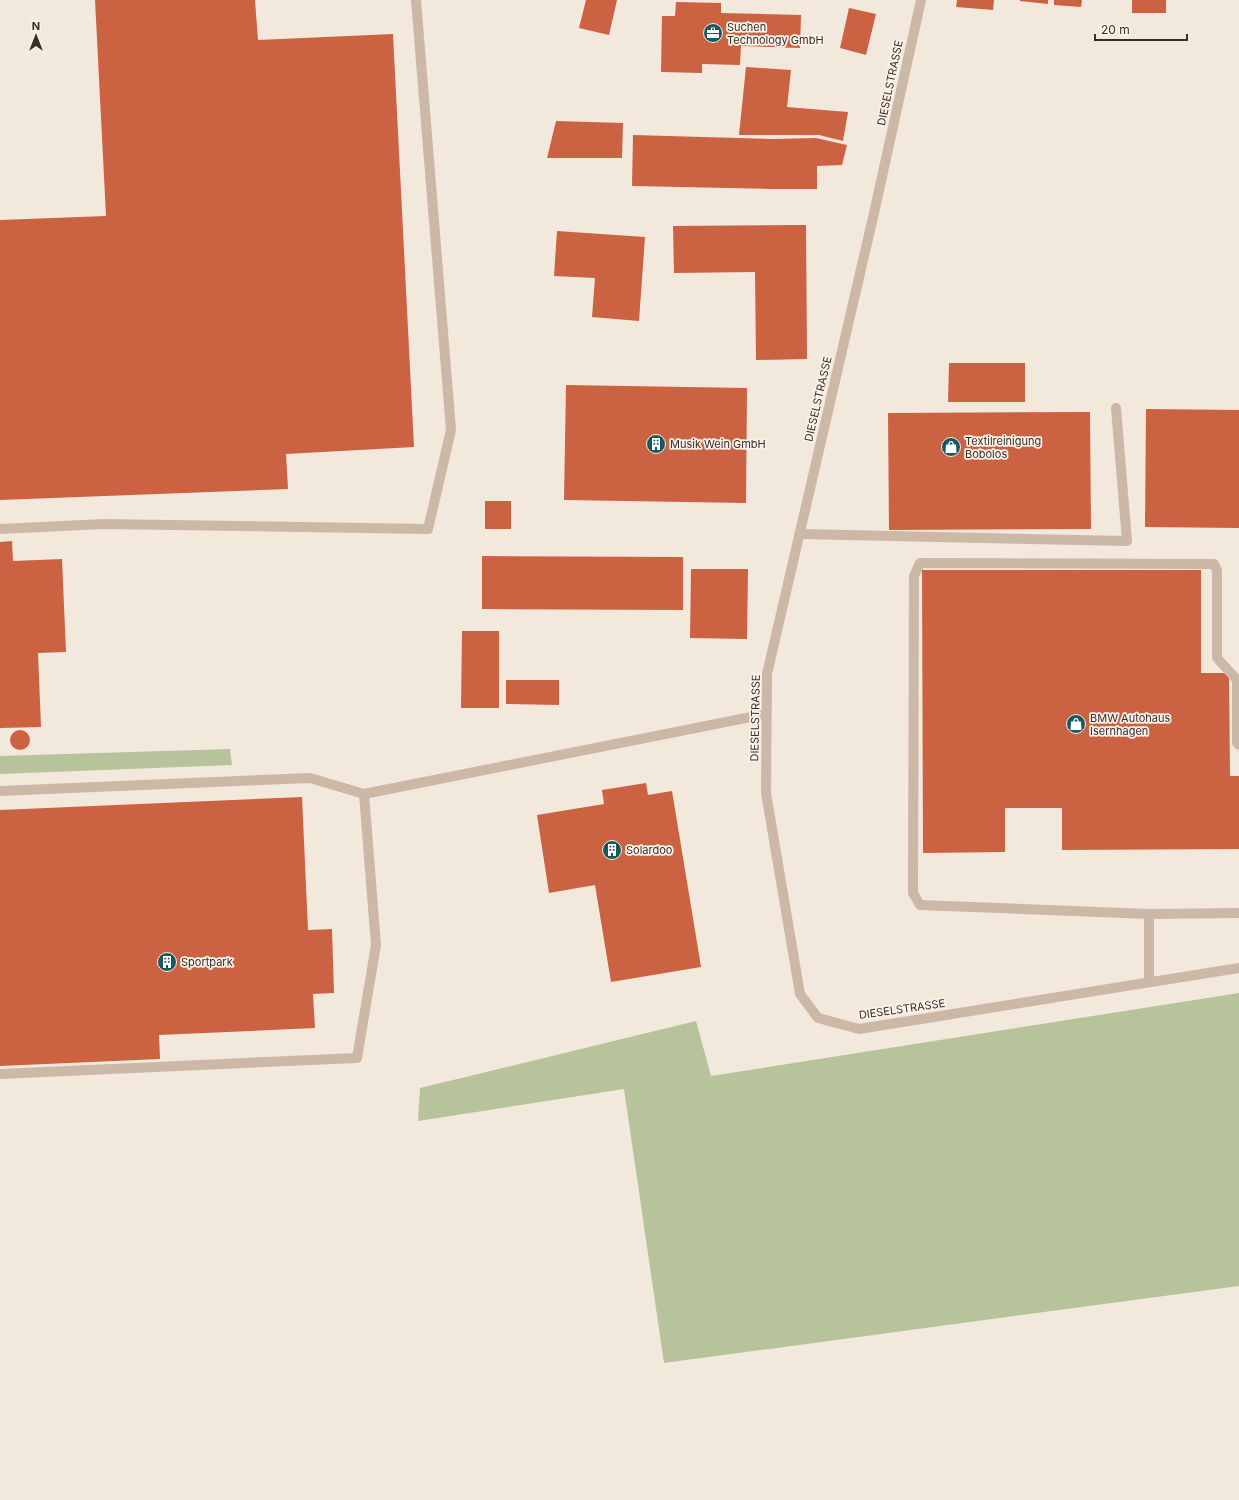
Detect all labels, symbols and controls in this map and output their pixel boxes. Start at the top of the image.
north arrow [16,16,56,56]
scale bar [1095,16,1187,42]
text: N [32,19,40,33]
place label: Suchen Technology GmbH [727,20,824,47]
office icon: Suchen Technology GmbH [702,22,724,44]
text: 20 m [1101,22,1130,37]
street label: DIESELSTRASSE [874,39,906,127]
street label: DIESELSTRASSE [801,355,835,443]
building icon: Musik Wein GmbH [645,433,667,455]
place label: Textilreinigung Bobolos [965,434,1041,461]
shop icon: Textilreinigung Bobolos [940,436,962,458]
place label: Musik Wein GmbH [670,437,766,451]
street label: DIESELSTRASSE [747,674,763,762]
place label: BMW Autohaus Isernhagen [1090,711,1170,738]
shop icon: BMW Autohaus Isernhagen [1065,713,1087,735]
building icon: Solardoo [601,839,623,861]
place label: Solardoo [626,843,673,857]
building icon: Sportpark [156,951,178,973]
place label: Sportpark [181,955,233,969]
street label: DIESELSTRASSE [858,996,946,1022]

